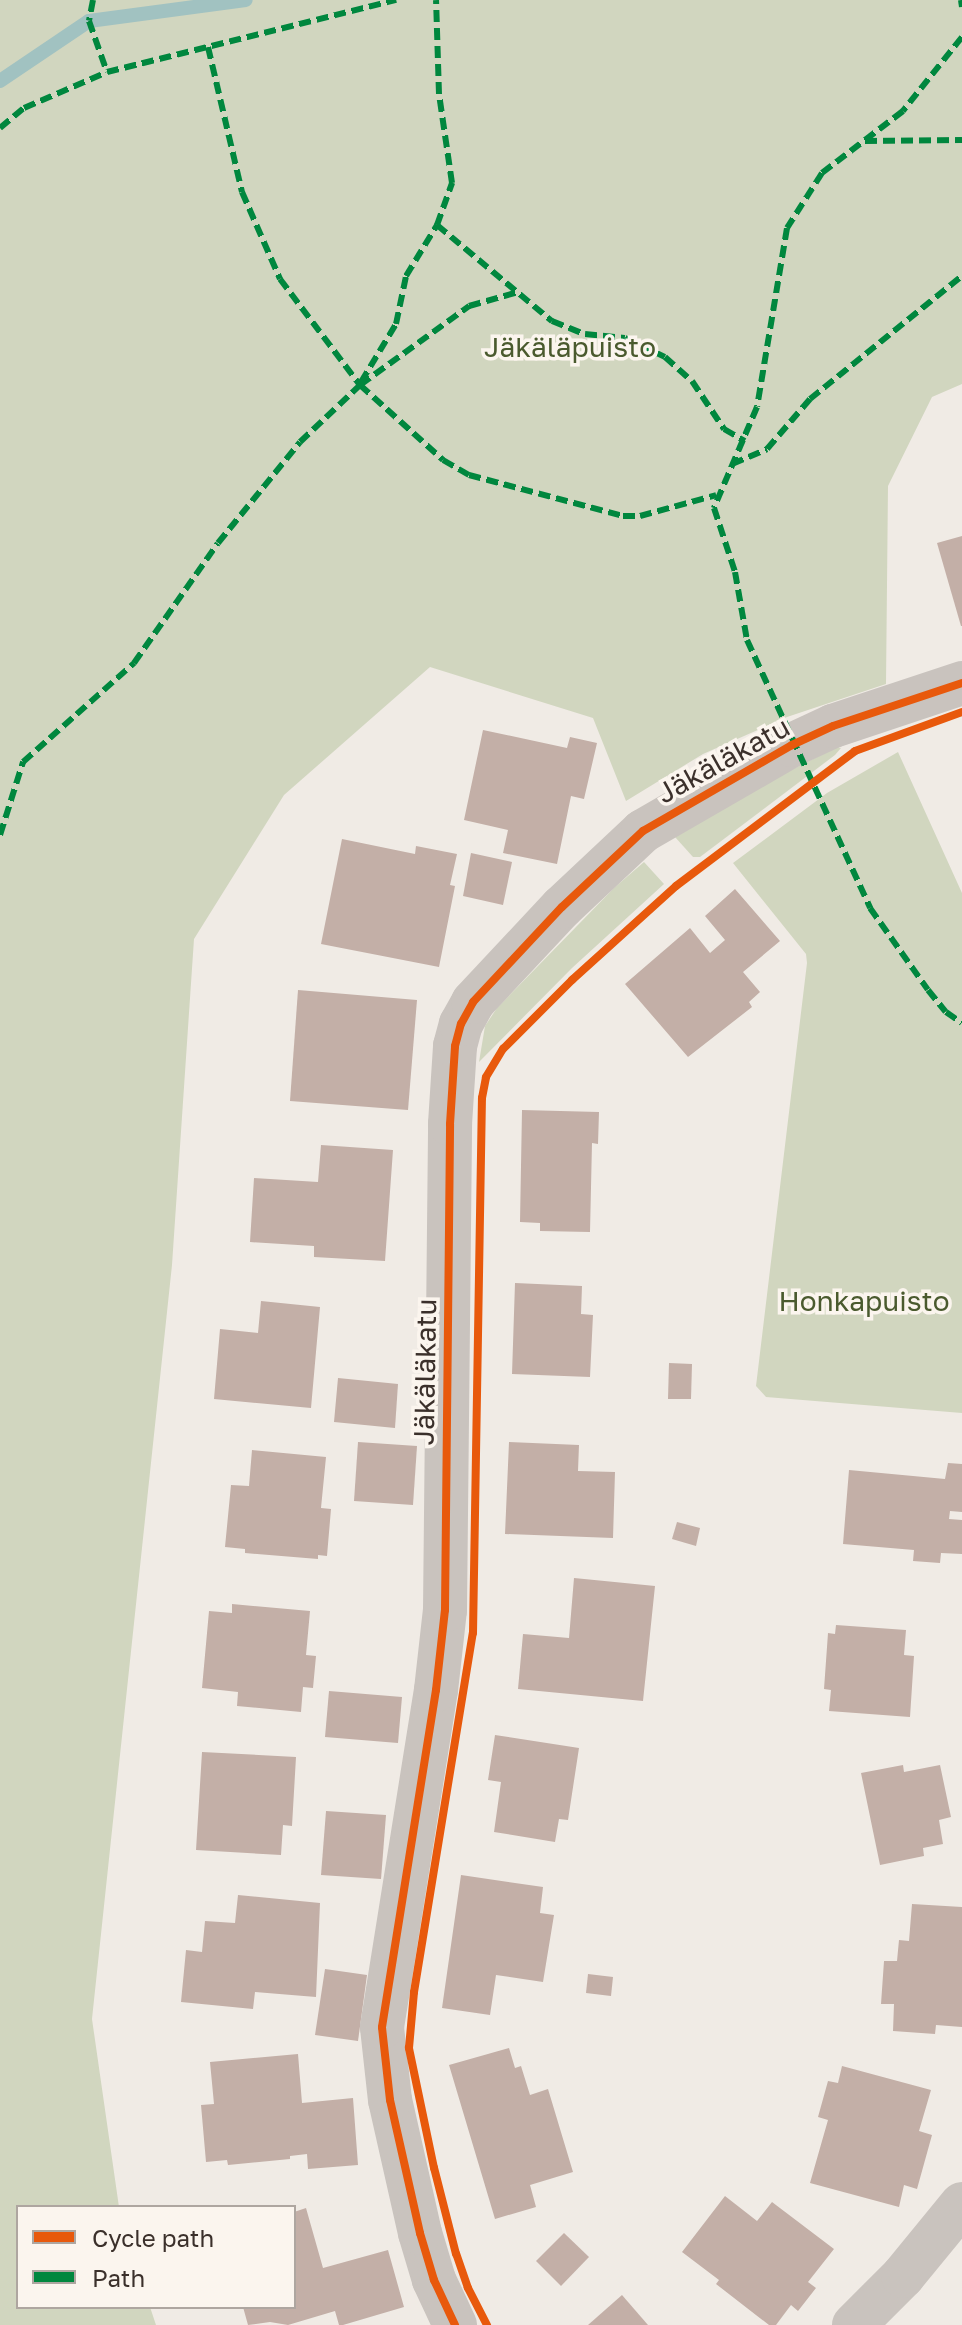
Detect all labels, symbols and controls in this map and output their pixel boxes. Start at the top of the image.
park label: Jäkäläpuisto [484,330,656,364]
street label: Jäkäläkatu [651,710,795,810]
park label: Honkapuisto [778,1284,950,1318]
street label: Jäkäläkatu [407,1298,443,1446]
legend [16,2205,296,2309]
text: Cycle path [92,2223,214,2252]
text: Path [92,2263,145,2292]

